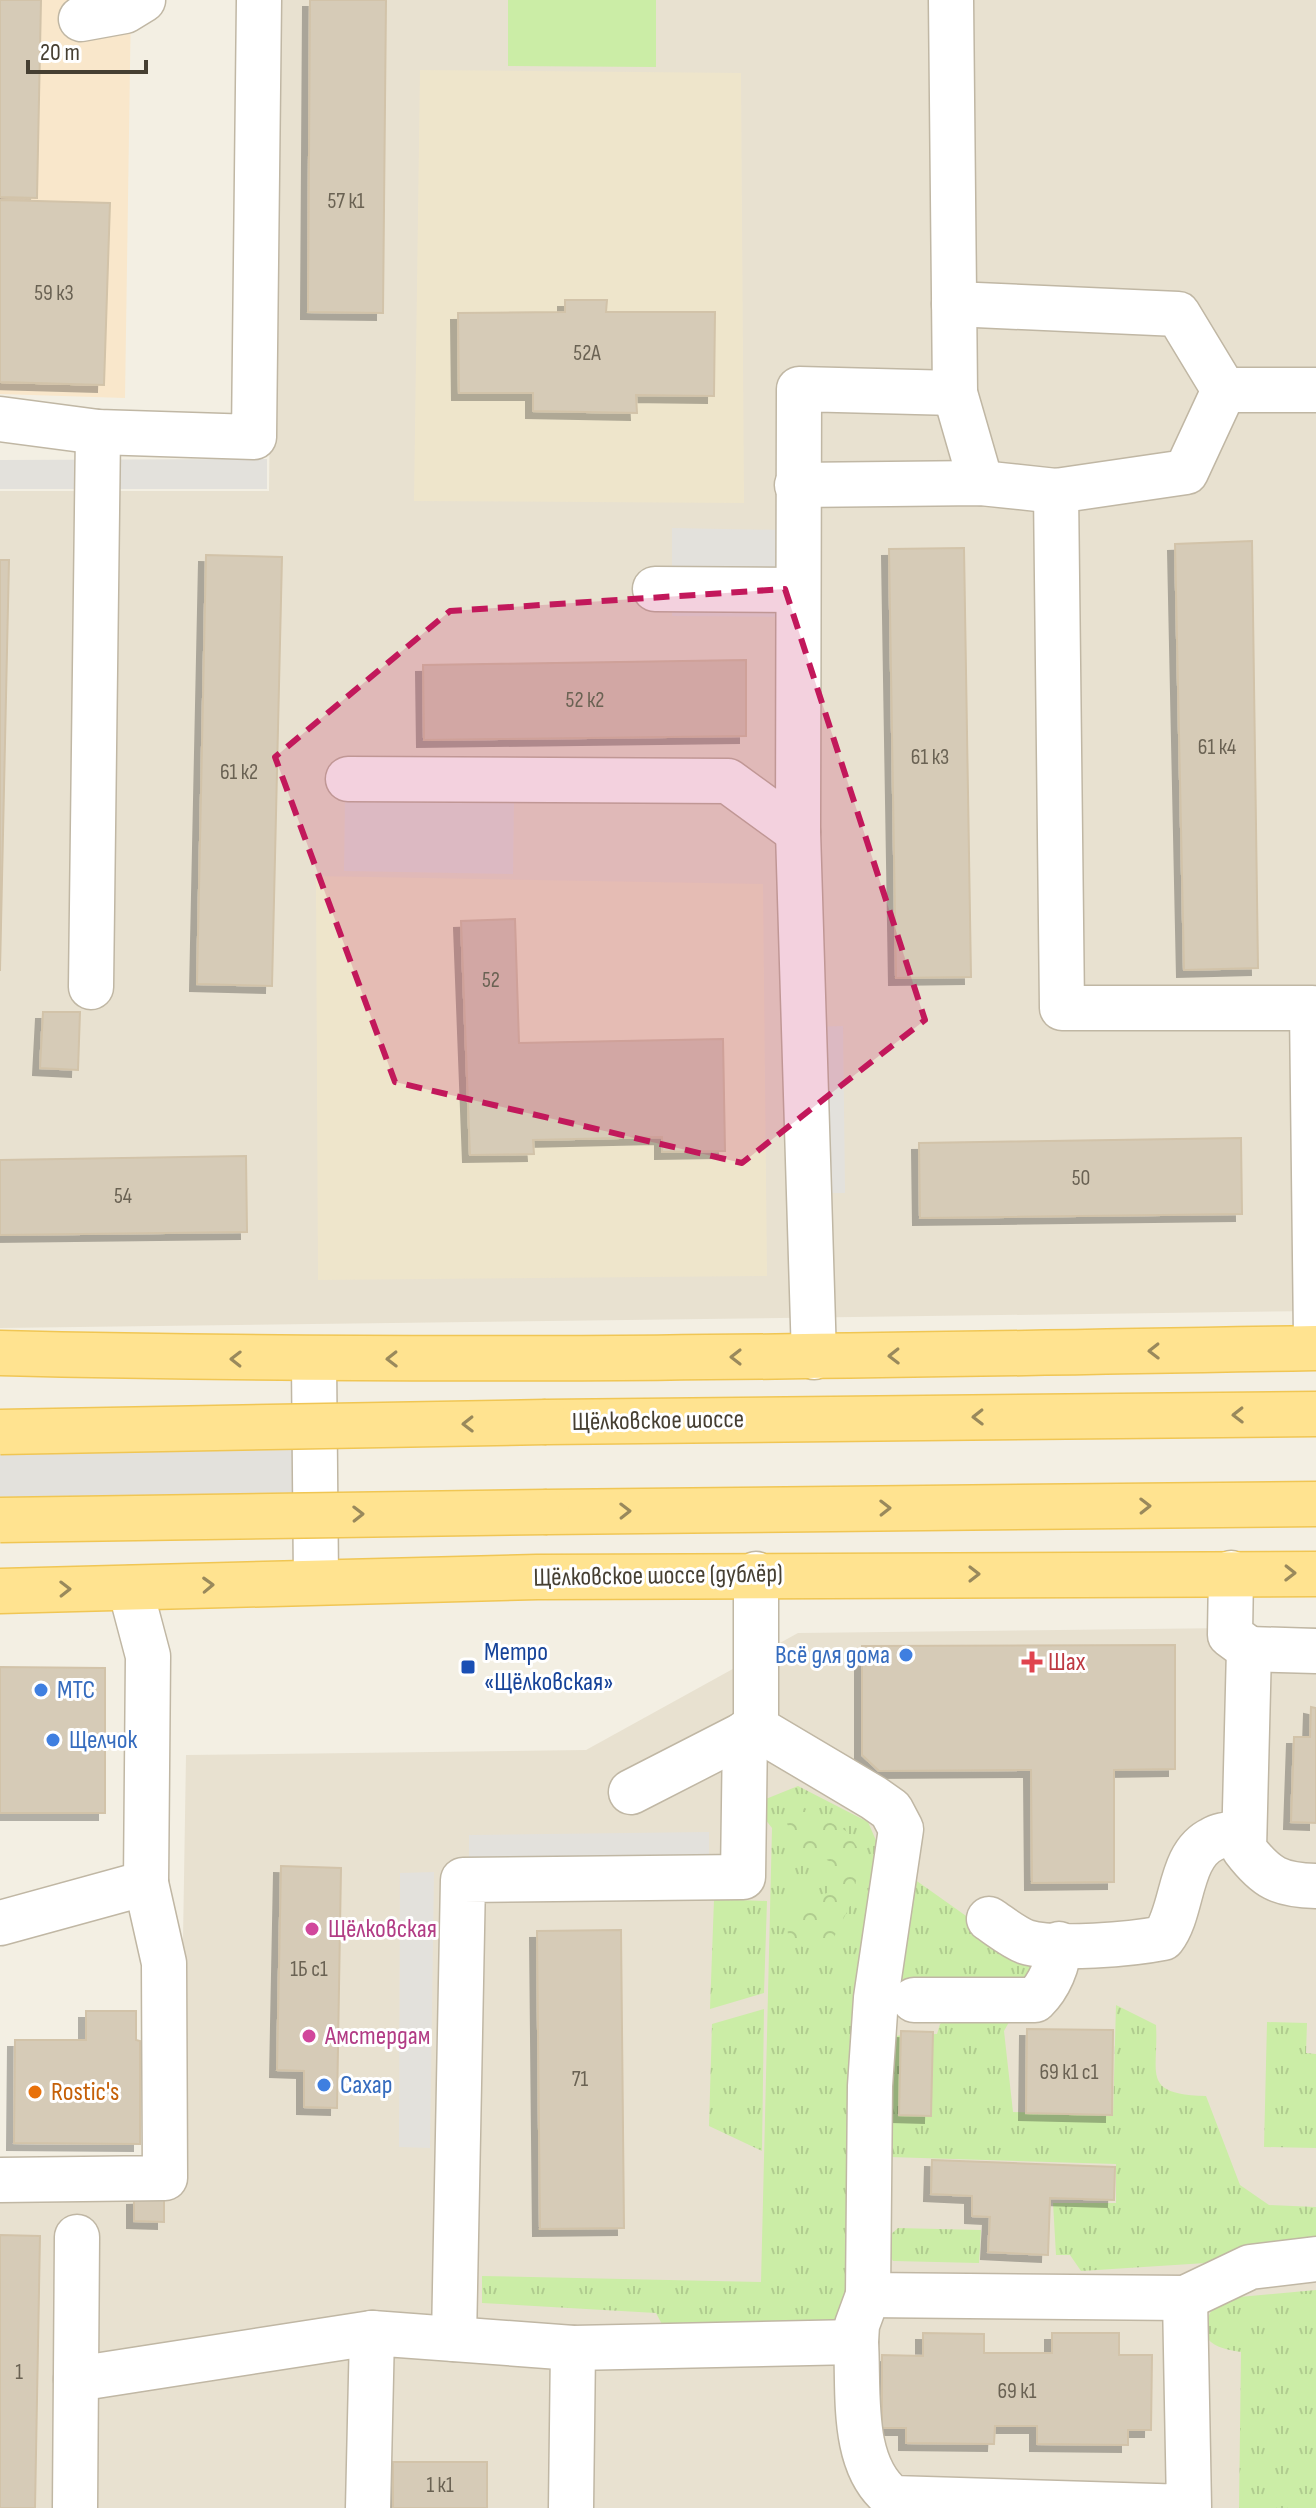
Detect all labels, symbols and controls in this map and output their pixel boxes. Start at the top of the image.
scale bar [28,24,146,74]
text: 20 m [40,38,80,67]
house number: 57 к1 [327,188,365,215]
house number: 59 к3 [34,280,74,307]
house number: 52А [573,340,601,367]
house number: 52 к2 [566,687,604,714]
house number: 61 к4 [1198,734,1236,761]
house number: 61 к3 [911,744,949,771]
house number: 61 к2 [220,759,258,786]
house number: 52 [482,967,500,994]
house number: 50 [1072,1165,1090,1192]
house number: 54 [114,1183,132,1210]
one-way arrow [1147,1342,1160,1359]
one-way arrow [887,1347,900,1364]
one-way arrow [729,1349,742,1366]
one-way arrow [229,1350,242,1368]
one-way arrow [385,1351,398,1368]
street label: Щёлковское шоссе [572,1404,744,1438]
one-way arrow [1231,1406,1244,1423]
one-way arrow [971,1409,984,1426]
one-way arrow [461,1415,474,1433]
one-way arrow [1139,1497,1152,1514]
one-way arrow [879,1499,892,1517]
one-way arrow [619,1502,632,1520]
one-way arrow [352,1506,365,1523]
street label: Щёлковское шоссе (дублёр) [533,1558,783,1594]
one-way arrow [968,1565,981,1583]
one-way arrow [1284,1565,1297,1582]
one-way arrow [202,1576,215,1593]
one-way arrow [59,1581,72,1598]
place label: Метро «Щёлковская» [484,1637,614,1698]
place label: Всё для дома [775,1640,890,1671]
marker: Всё для дома [897,1646,915,1664]
place label: Шах [1048,1647,1086,1678]
marker: Шах [1023,1653,1041,1671]
marker: Метро «Щёлковская» [459,1658,477,1676]
place label: МТС [57,1675,95,1706]
marker: МТС [32,1681,50,1699]
place label: Щелчок [69,1725,138,1756]
marker: Щелчок [44,1731,62,1749]
place label: Щёлковская [328,1914,437,1945]
marker: Щёлковская [303,1920,321,1938]
house number: 1Б с1 [290,1956,328,1983]
place label: Амстердам [324,2021,430,2052]
marker: Амстердам [300,2027,318,2045]
house number: 69 к1 с1 [1040,2059,1099,2086]
house number: 71 [572,2066,589,2093]
place label: Сахар [340,2070,392,2101]
marker: Сахар [315,2076,333,2094]
place label: Rostic's [51,2077,119,2108]
marker: Rostic's [26,2083,44,2101]
house number: 1 [15,2359,23,2386]
house number: 69 к1 [998,2378,1037,2405]
house number: 1 к1 [426,2472,454,2499]

